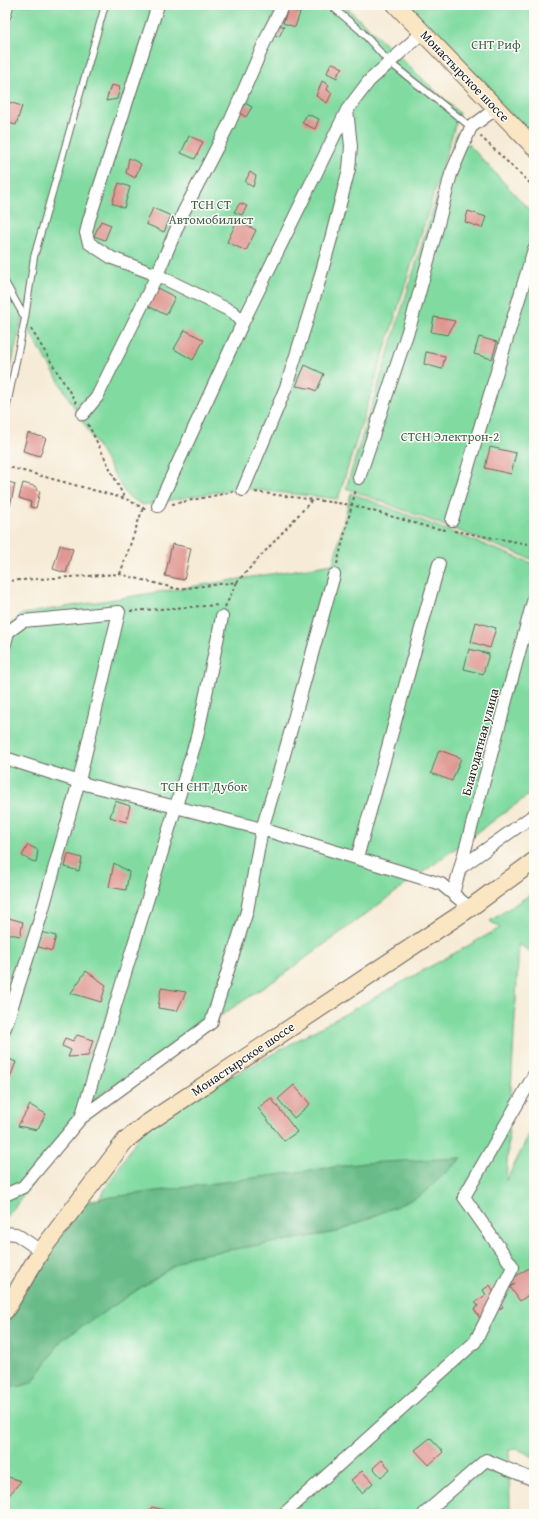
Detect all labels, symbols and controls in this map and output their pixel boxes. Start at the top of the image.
street label: Монастырское шоссе [416,26,514,126]
park label: СНТ Риф [471,35,521,54]
park label: ТСН СТ Автомобилист [169,195,254,229]
park label: СТСН Электрон-2 [401,427,499,446]
street label: Благодатная улица [457,685,504,798]
park label: ТСН СНТ Дубок [161,777,248,796]
street label: Монастырское шоссе [188,1017,298,1101]

